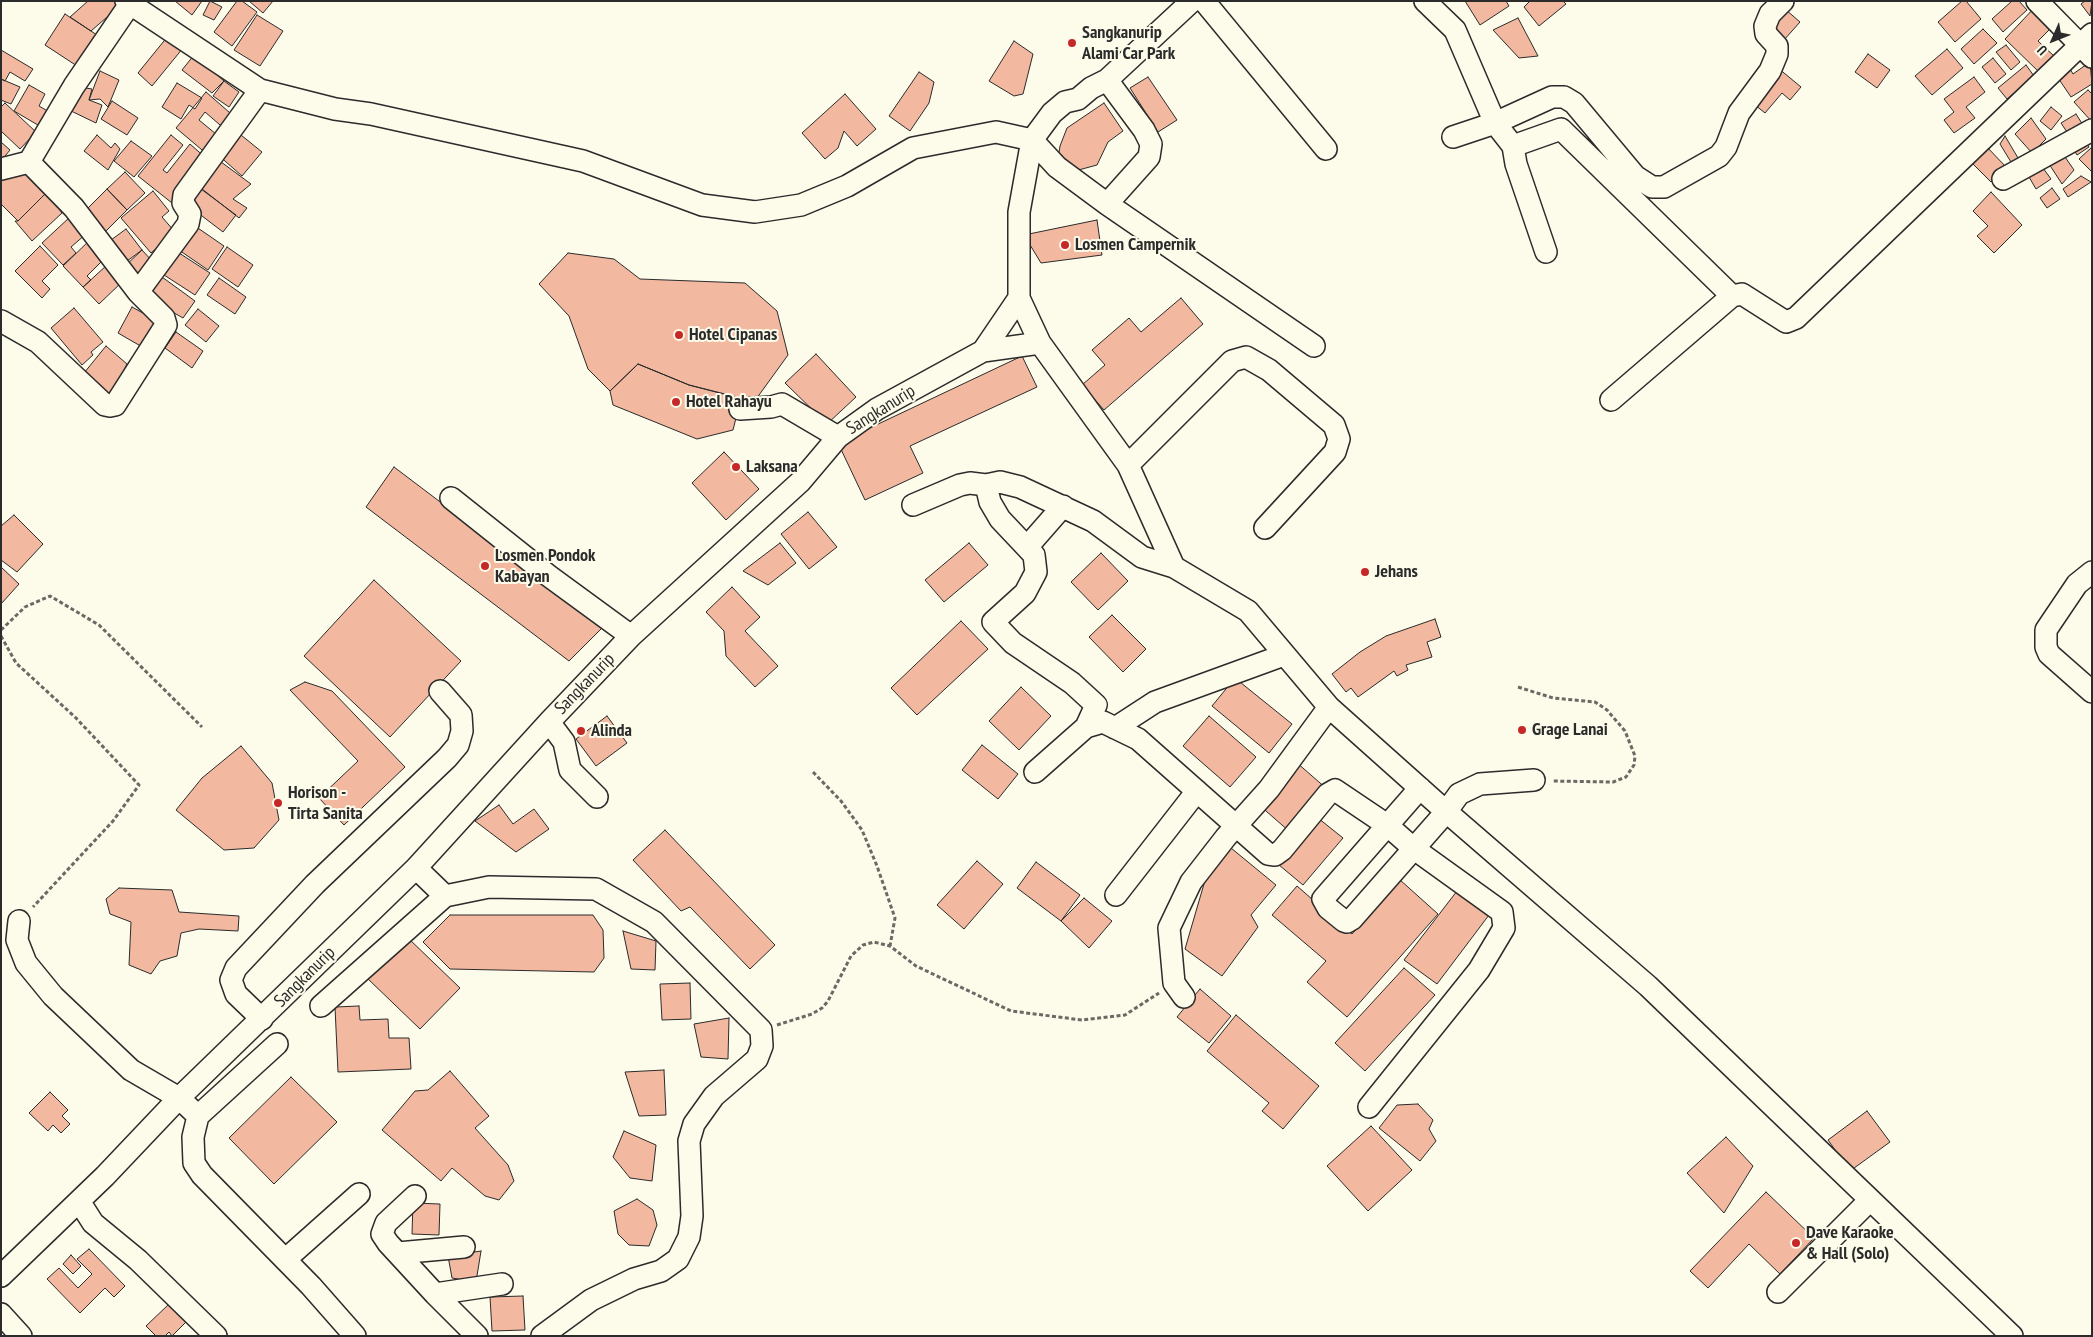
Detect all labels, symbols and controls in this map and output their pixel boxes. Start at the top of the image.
north arrow [2028,15,2078,65]
place label: Sangkanurip Alami Car Park [1082,22,1175,64]
marker: Sangkanurip Alami Car Park [1066,37,1078,49]
text: U [2033,42,2051,59]
place label: Losmen Campernik [1075,234,1196,256]
marker: Losmen Campernik [1059,239,1071,251]
place label: Hotel Cipanas [689,324,777,346]
marker: Hotel Cipanas [673,329,685,341]
street label: Sangkanurip [843,380,919,440]
place label: Hotel Rahayu [686,391,772,413]
marker: Hotel Rahayu [670,396,682,408]
place label: Laksana [746,456,798,478]
marker: Laksana [730,461,742,473]
place label: Losmen Pondok Kabayan [495,545,595,588]
marker: Losmen Pondok Kabayan [479,560,491,572]
place label: Jehans [1375,561,1418,583]
marker: Jehans [1359,566,1371,578]
street label: Sangkanurip [550,649,620,719]
place label: Grage Lanai [1532,719,1608,741]
place label: Alinda [591,720,632,742]
marker: Grage Lanai [1516,724,1528,736]
marker: Alinda [575,725,587,737]
place label: Horison - Tirta Sanita [288,782,363,824]
marker: Horison - Tirta Sanita [272,797,284,809]
street label: Sangkanurip [270,942,340,1012]
place label: Dave Karaoke & Hall (Solo) [1806,1222,1894,1264]
marker: Dave Karaoke & Hall (Solo) [1790,1237,1802,1249]

